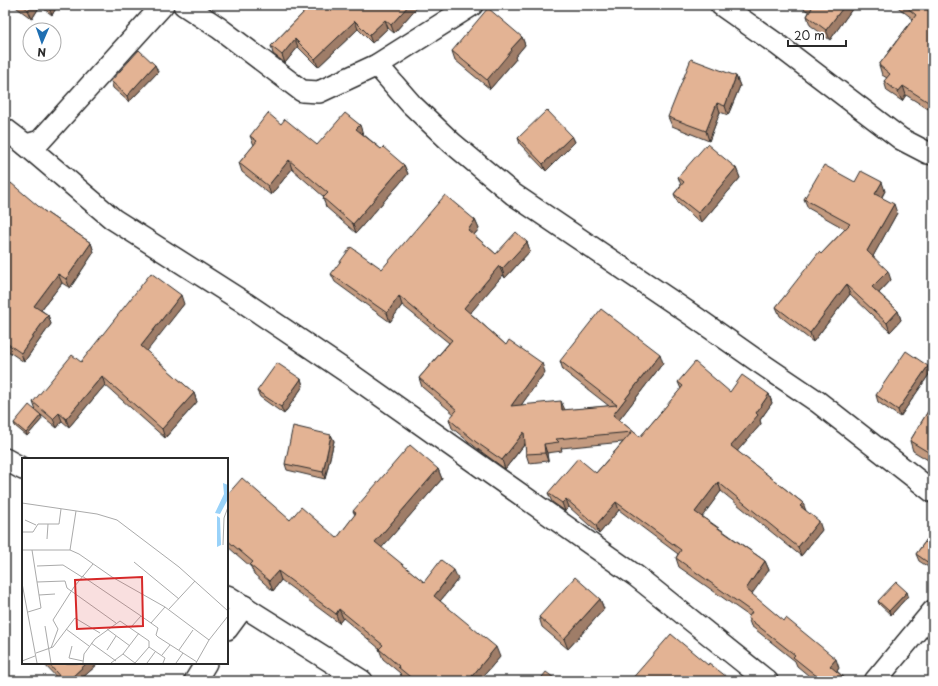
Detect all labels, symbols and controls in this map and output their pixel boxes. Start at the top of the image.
north arrow [22,22,62,62]
scale bar [788,22,846,48]
text: 20 m [794,26,825,44]
text: N [37,44,46,61]
inset map [22,458,228,664]

